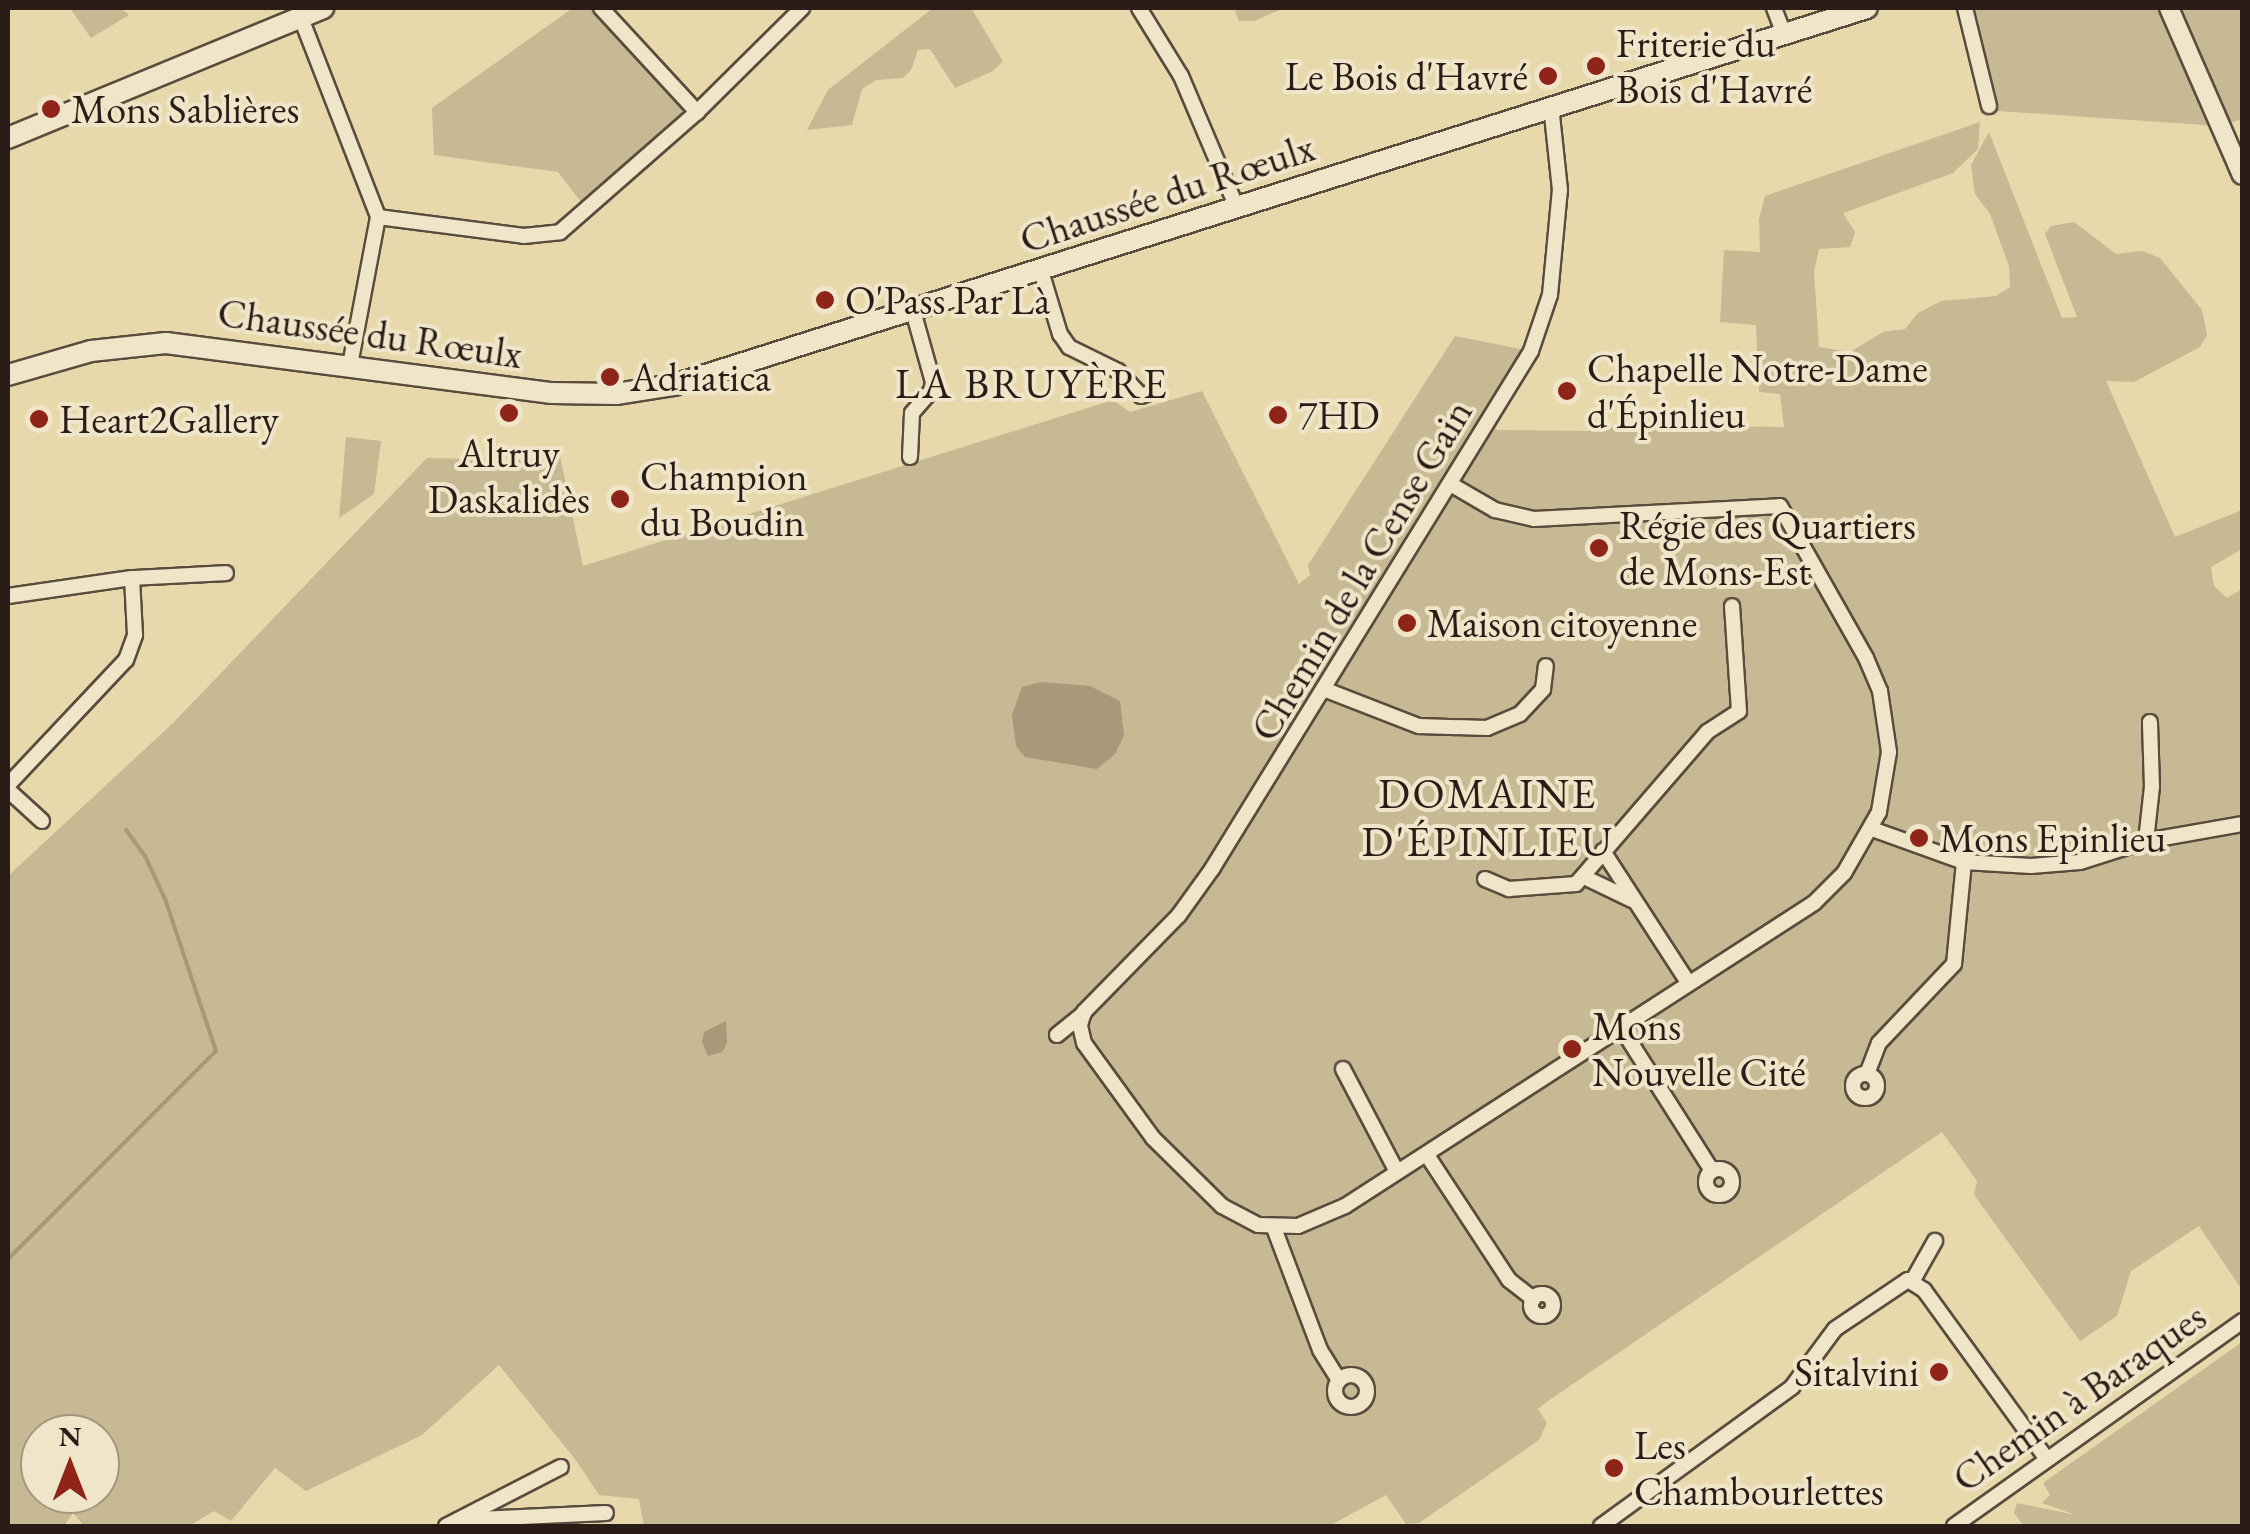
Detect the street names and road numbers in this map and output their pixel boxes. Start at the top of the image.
street label: Chaussée du Rœulx [1014,123,1320,263]
street label: Chaussée du Rœulx [215,288,525,378]
street label: Chemin de la Cense Gain [1240,391,1482,749]
street label: Chemin à Baraques [1943,1292,2215,1502]

